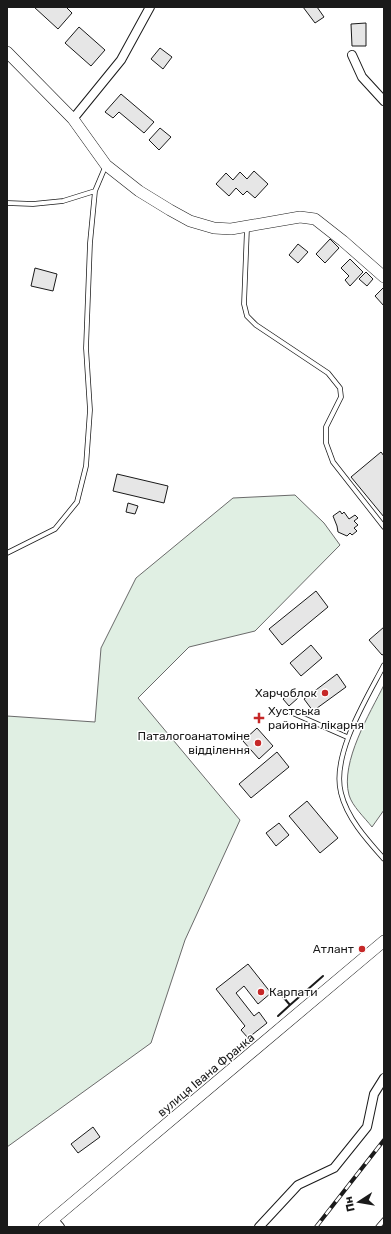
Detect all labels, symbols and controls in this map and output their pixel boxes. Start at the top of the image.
place label: Харчоблок [255,686,318,700]
marker: Харчоблок [320,688,330,698]
place label: Хустська районна лікарня [268,704,364,732]
marker: Хустська районна лікарня [253,712,265,724]
place label: Паталогоанатоміне відділення [138,729,250,757]
marker: Паталогоанатоміне відділення [253,738,263,748]
place label: Атлант [313,942,354,956]
marker: Атлант [357,944,367,954]
place label: Карпати [269,985,318,999]
marker: Карпати [256,987,266,997]
street label: вулиця Івана Франка [155,1030,257,1120]
north arrow [339,1182,379,1222]
text: Пн [342,1195,358,1213]

